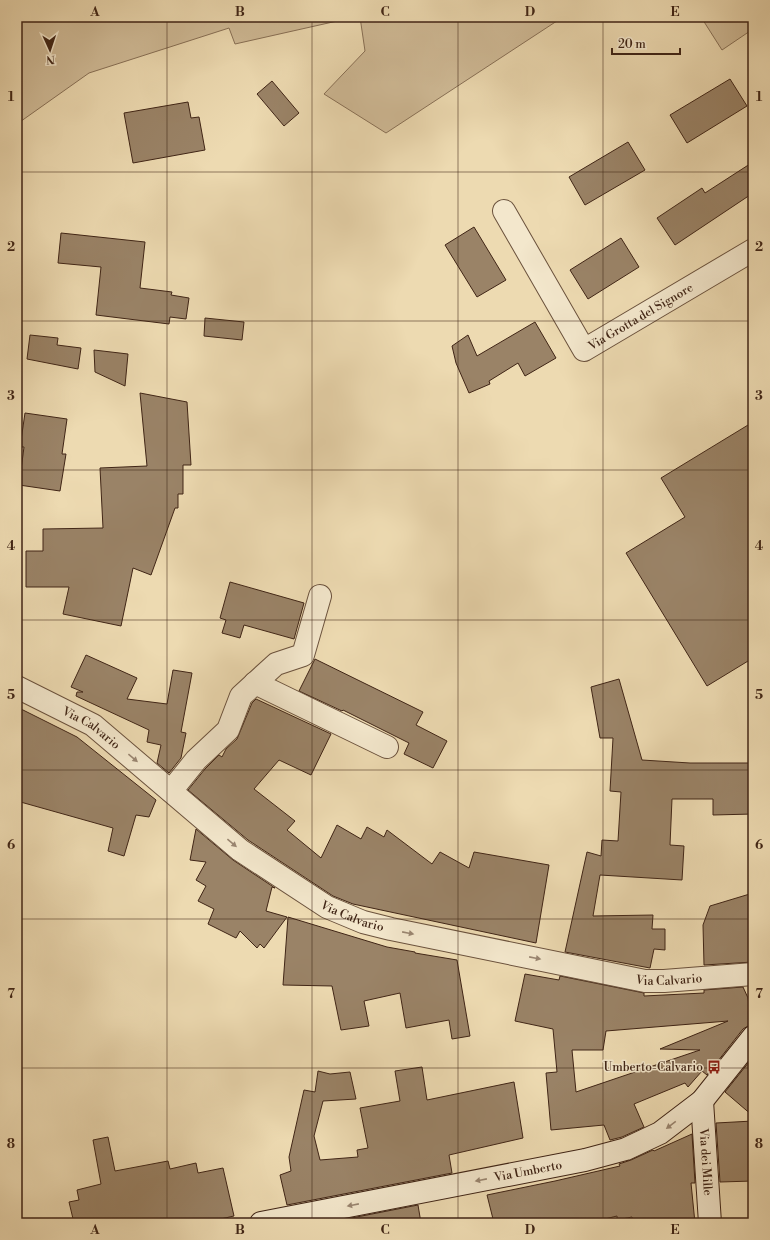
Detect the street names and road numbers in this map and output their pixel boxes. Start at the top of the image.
street label: Via Grotta del Signore [584,280,696,354]
street label: Via Calvario [59,703,123,752]
street label: Via Calvario [317,897,386,935]
street label: Via Calvario [633,971,703,989]
street label: Via dei Mille [696,1127,716,1196]
street label: Via Umberto [492,1157,563,1185]

